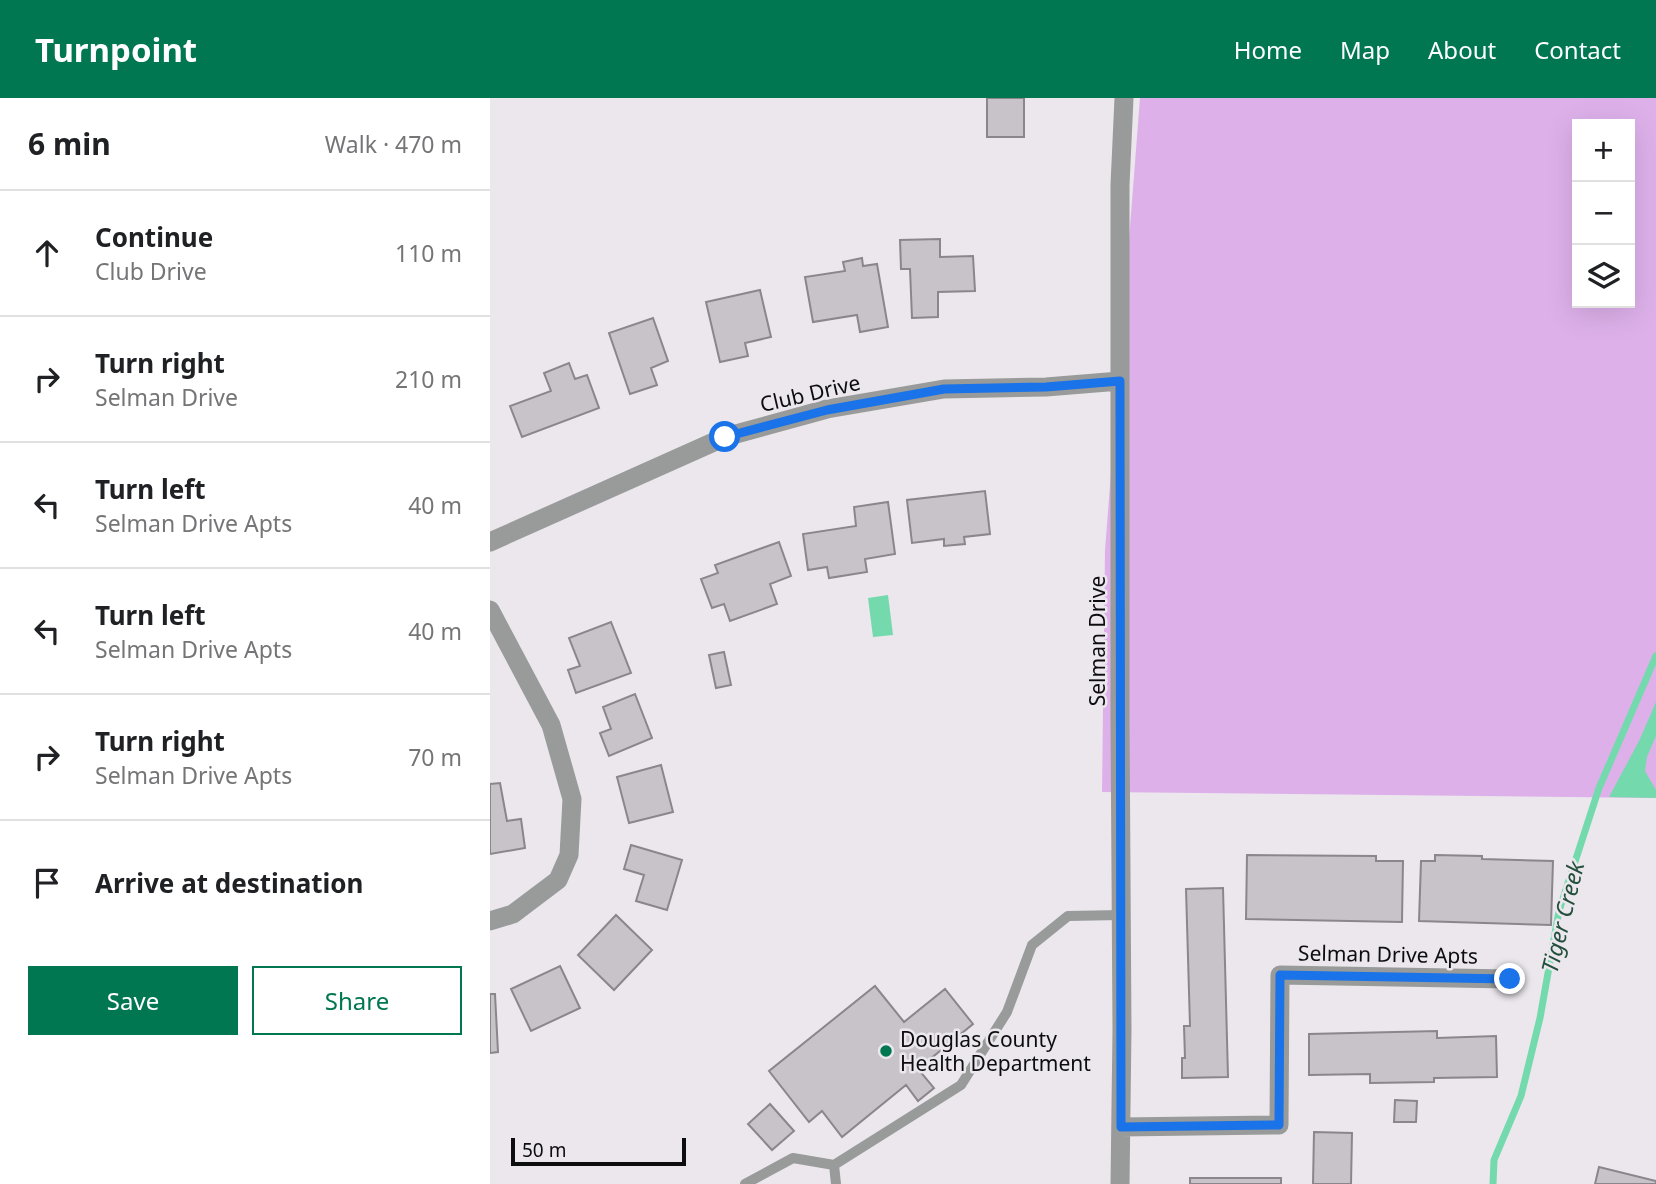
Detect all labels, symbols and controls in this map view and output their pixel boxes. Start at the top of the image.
text: Turnpoint [35,27,197,72]
text: Home [1234,33,1302,66]
text: Map [1340,33,1390,66]
text: About [1428,33,1496,66]
text: Contact [1534,33,1621,66]
map controls [1572,119,1635,308]
button: + [1572,119,1635,182]
text: 6 min [28,123,111,164]
text: Walk · 470 m [325,128,462,160]
button: − [1572,182,1635,245]
text: Continue [95,219,213,255]
icon: ahead [28,234,66,272]
text: 110 m [395,237,462,269]
button: layers [1572,245,1635,308]
text: Club Drive [95,255,207,287]
text: Turn right [95,345,225,381]
icon: right [28,360,66,398]
text: 210 m [395,363,462,395]
street label: Club Drive [757,368,863,418]
text: Selman Drive [95,381,238,413]
route start [709,421,740,452]
text: Turn left [95,471,206,507]
icon: left [28,486,66,524]
text: 40 m [408,489,462,521]
text: Selman Drive Apts [95,507,292,539]
street label: Selman Drive [1083,576,1111,706]
text: Turn left [95,597,206,633]
icon: left [28,612,66,650]
text: 40 m [408,615,462,647]
text: Selman Drive Apts [95,633,292,665]
text: Turn right [95,723,225,759]
icon: right [28,738,66,776]
text: 70 m [408,741,462,773]
text: Selman Drive Apts [95,759,292,791]
water label: Tiger Creek [1533,856,1592,976]
icon: arrive [28,864,66,902]
text: Arrive at destination [95,865,364,901]
street label: Selman Drive Apts [1298,938,1478,970]
route end [1494,963,1525,994]
button: Save [28,966,238,1035]
button: Share [252,966,462,1035]
place label: Douglas County Health Department [900,1025,1091,1077]
marker: Douglas County Health Department [878,1043,894,1059]
scale bar [511,1135,686,1167]
text: 50 m [522,1137,566,1163]

